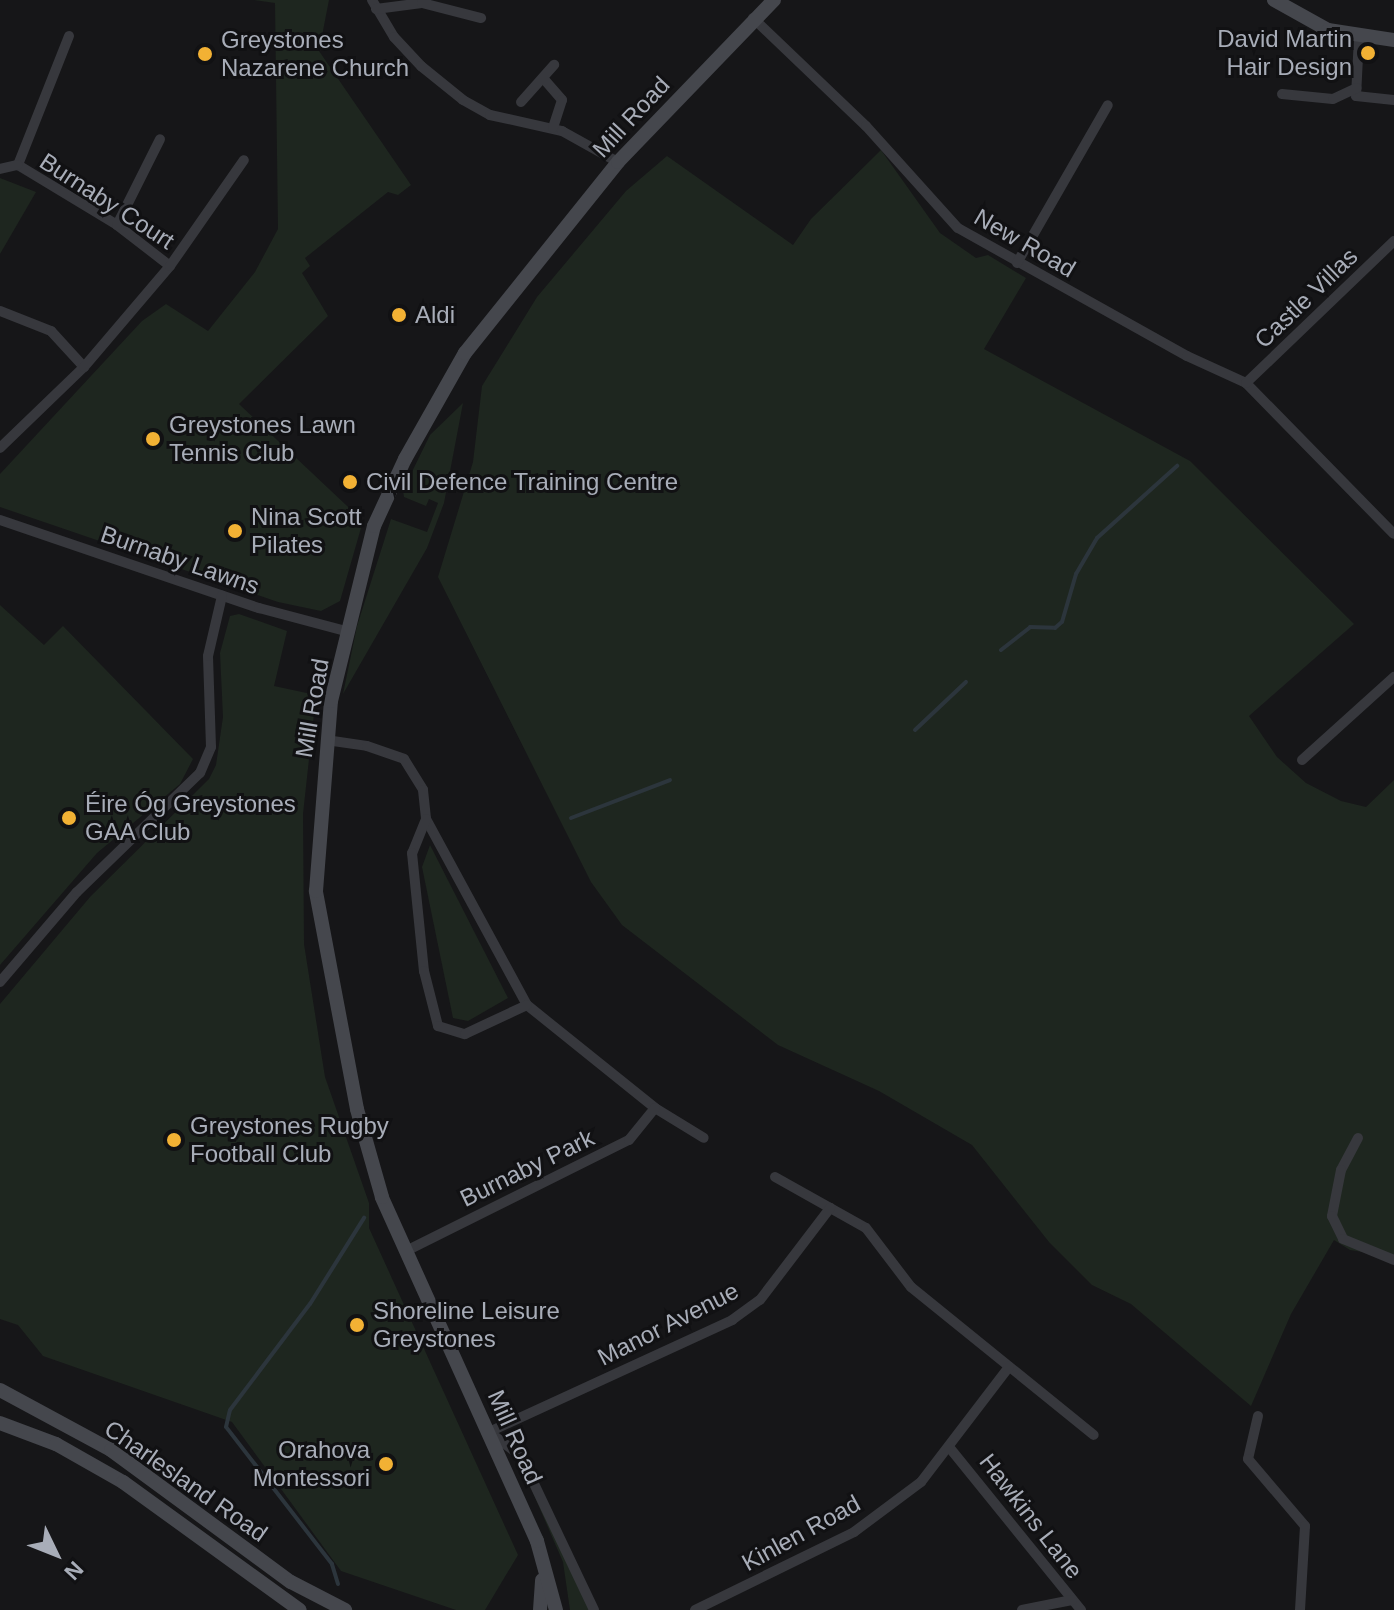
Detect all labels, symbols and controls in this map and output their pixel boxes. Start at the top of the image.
place label: David Martin Hair Design [1217,25,1352,81]
place label: Greystones Nazarene Church [221,26,409,82]
marker: David Martin Hair Design [1359,44,1377,62]
marker: Greystones Nazarene Church [196,45,214,63]
street label: Mill Road [586,71,676,163]
street label: Burnaby Court [34,147,180,255]
street label: New Road [969,203,1081,283]
street label: Castle Villas [1249,242,1363,354]
place label: Aldi [415,301,455,329]
marker: Aldi [390,306,408,324]
place label: Greystones Lawn Tennis Club [169,411,356,467]
marker: Greystones Lawn Tennis Club [144,430,162,448]
place label: Civil Defence Training Centre [366,468,679,496]
marker: Civil Defence Training Centre [341,473,359,491]
place label: Nina Scott Pilates [251,503,362,559]
street label: Burnaby Lawns [97,519,263,601]
marker: Nina Scott Pilates [226,522,244,540]
street label: Mill Road [289,656,335,760]
place label: Éire Óg Greystones GAA Club [85,790,296,846]
marker: Éire Óg Greystones GAA Club [60,809,78,827]
place label: Greystones Rugby Football Club [190,1112,389,1168]
street label: Burnaby Park [455,1123,599,1213]
marker: Greystones Rugby Football Club [165,1131,183,1149]
street label: Manor Avenue [592,1276,744,1372]
place label: Shoreline Leisure Greystones [373,1297,560,1353]
marker: Shoreline Leisure Greystones [348,1316,366,1334]
street label: Mill Road [482,1385,548,1489]
street label: Charlesland Road [99,1414,273,1548]
place label: Orahova Montessori [253,1436,370,1492]
street label: Hawkins Lane [973,1448,1089,1584]
marker: Orahova Montessori [377,1455,395,1473]
street label: Kinlen Road [737,1489,865,1577]
north arrow [16,1514,96,1594]
text: N [59,1556,88,1585]

